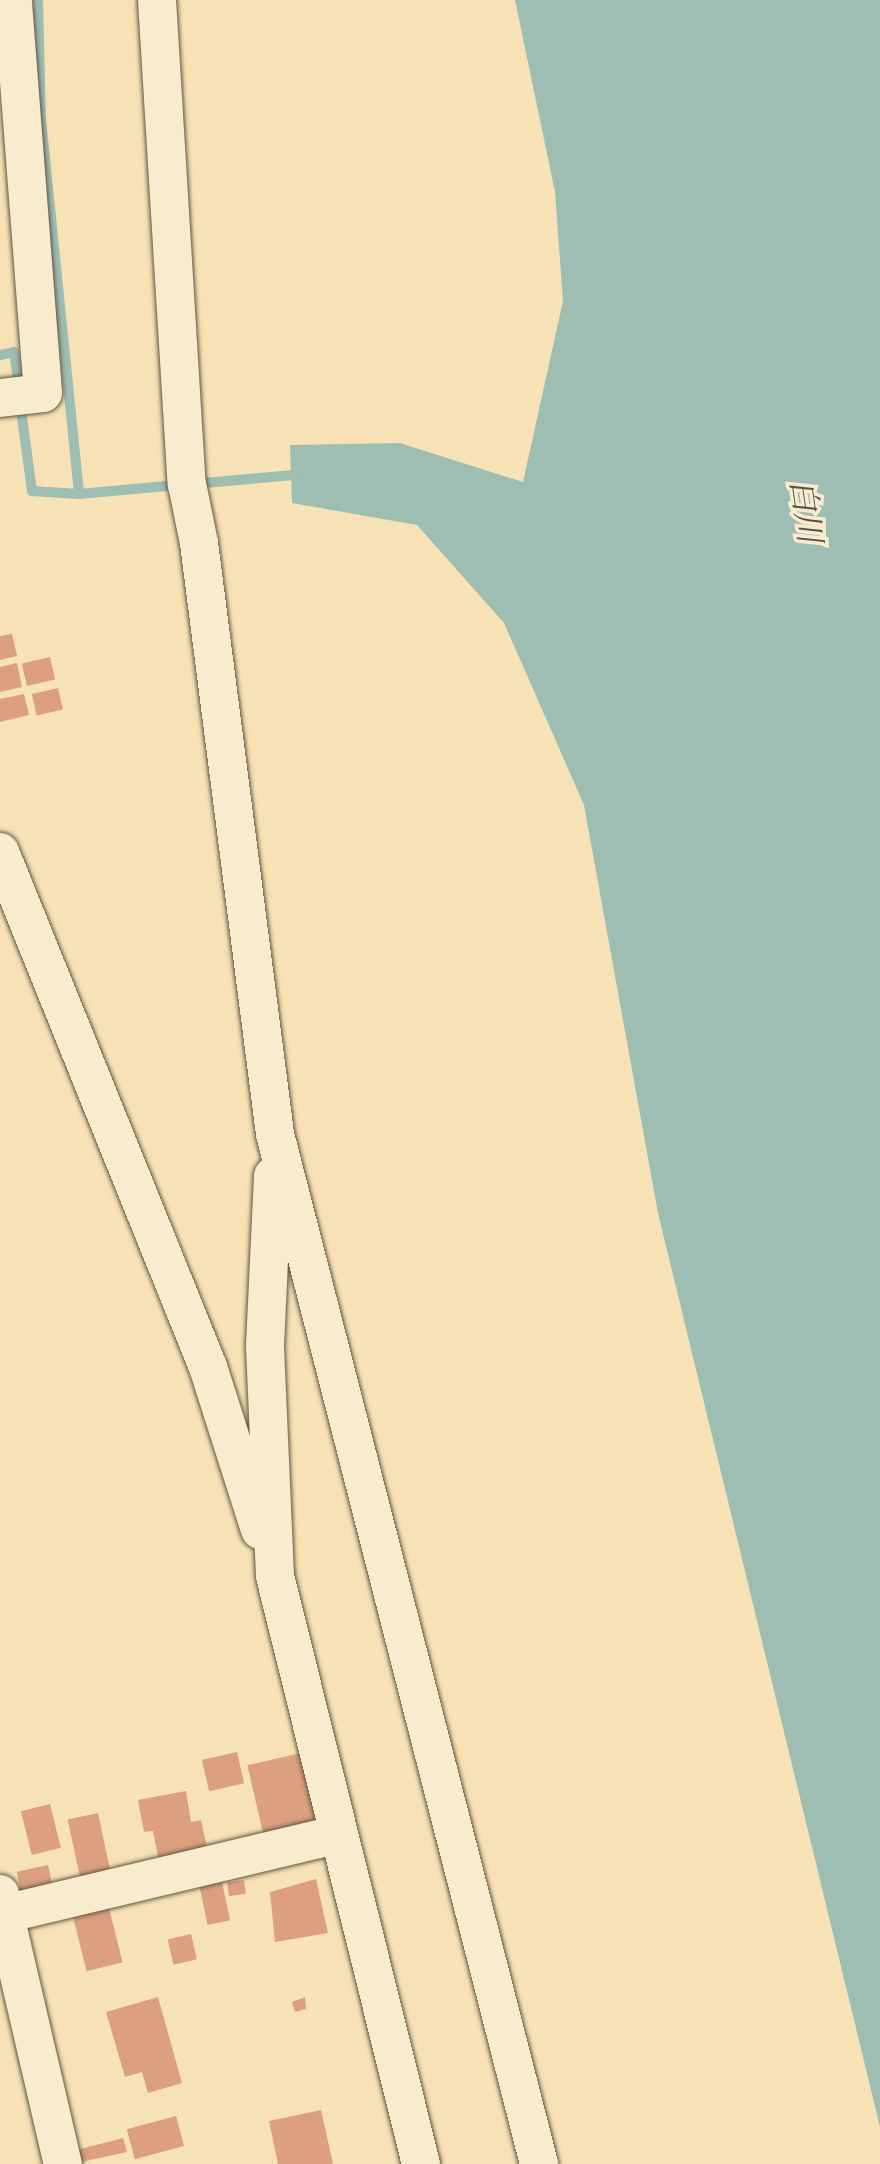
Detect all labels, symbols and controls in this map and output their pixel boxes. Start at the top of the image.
water label: 白川 [782,477,828,545]

